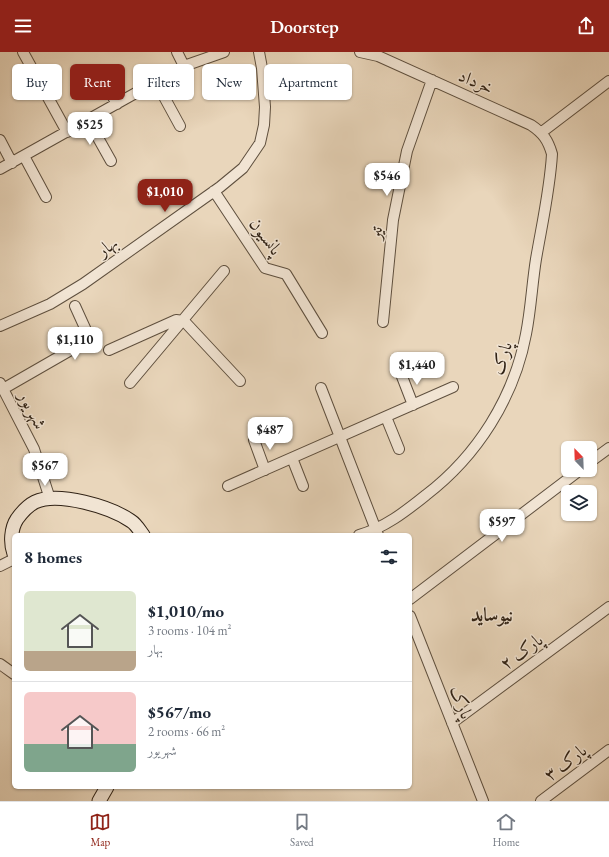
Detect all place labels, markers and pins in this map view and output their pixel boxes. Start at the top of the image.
pin: $525 [66,112,114,146]
pin: $546 [363,163,411,197]
pin: $1,010 [132,179,198,213]
pin: $1,110 [42,327,108,361]
pin: $1,440 [384,352,450,386]
pin: $487 [246,417,294,451]
pin: $567 [21,453,69,487]
pin: $597 [478,509,526,543]

